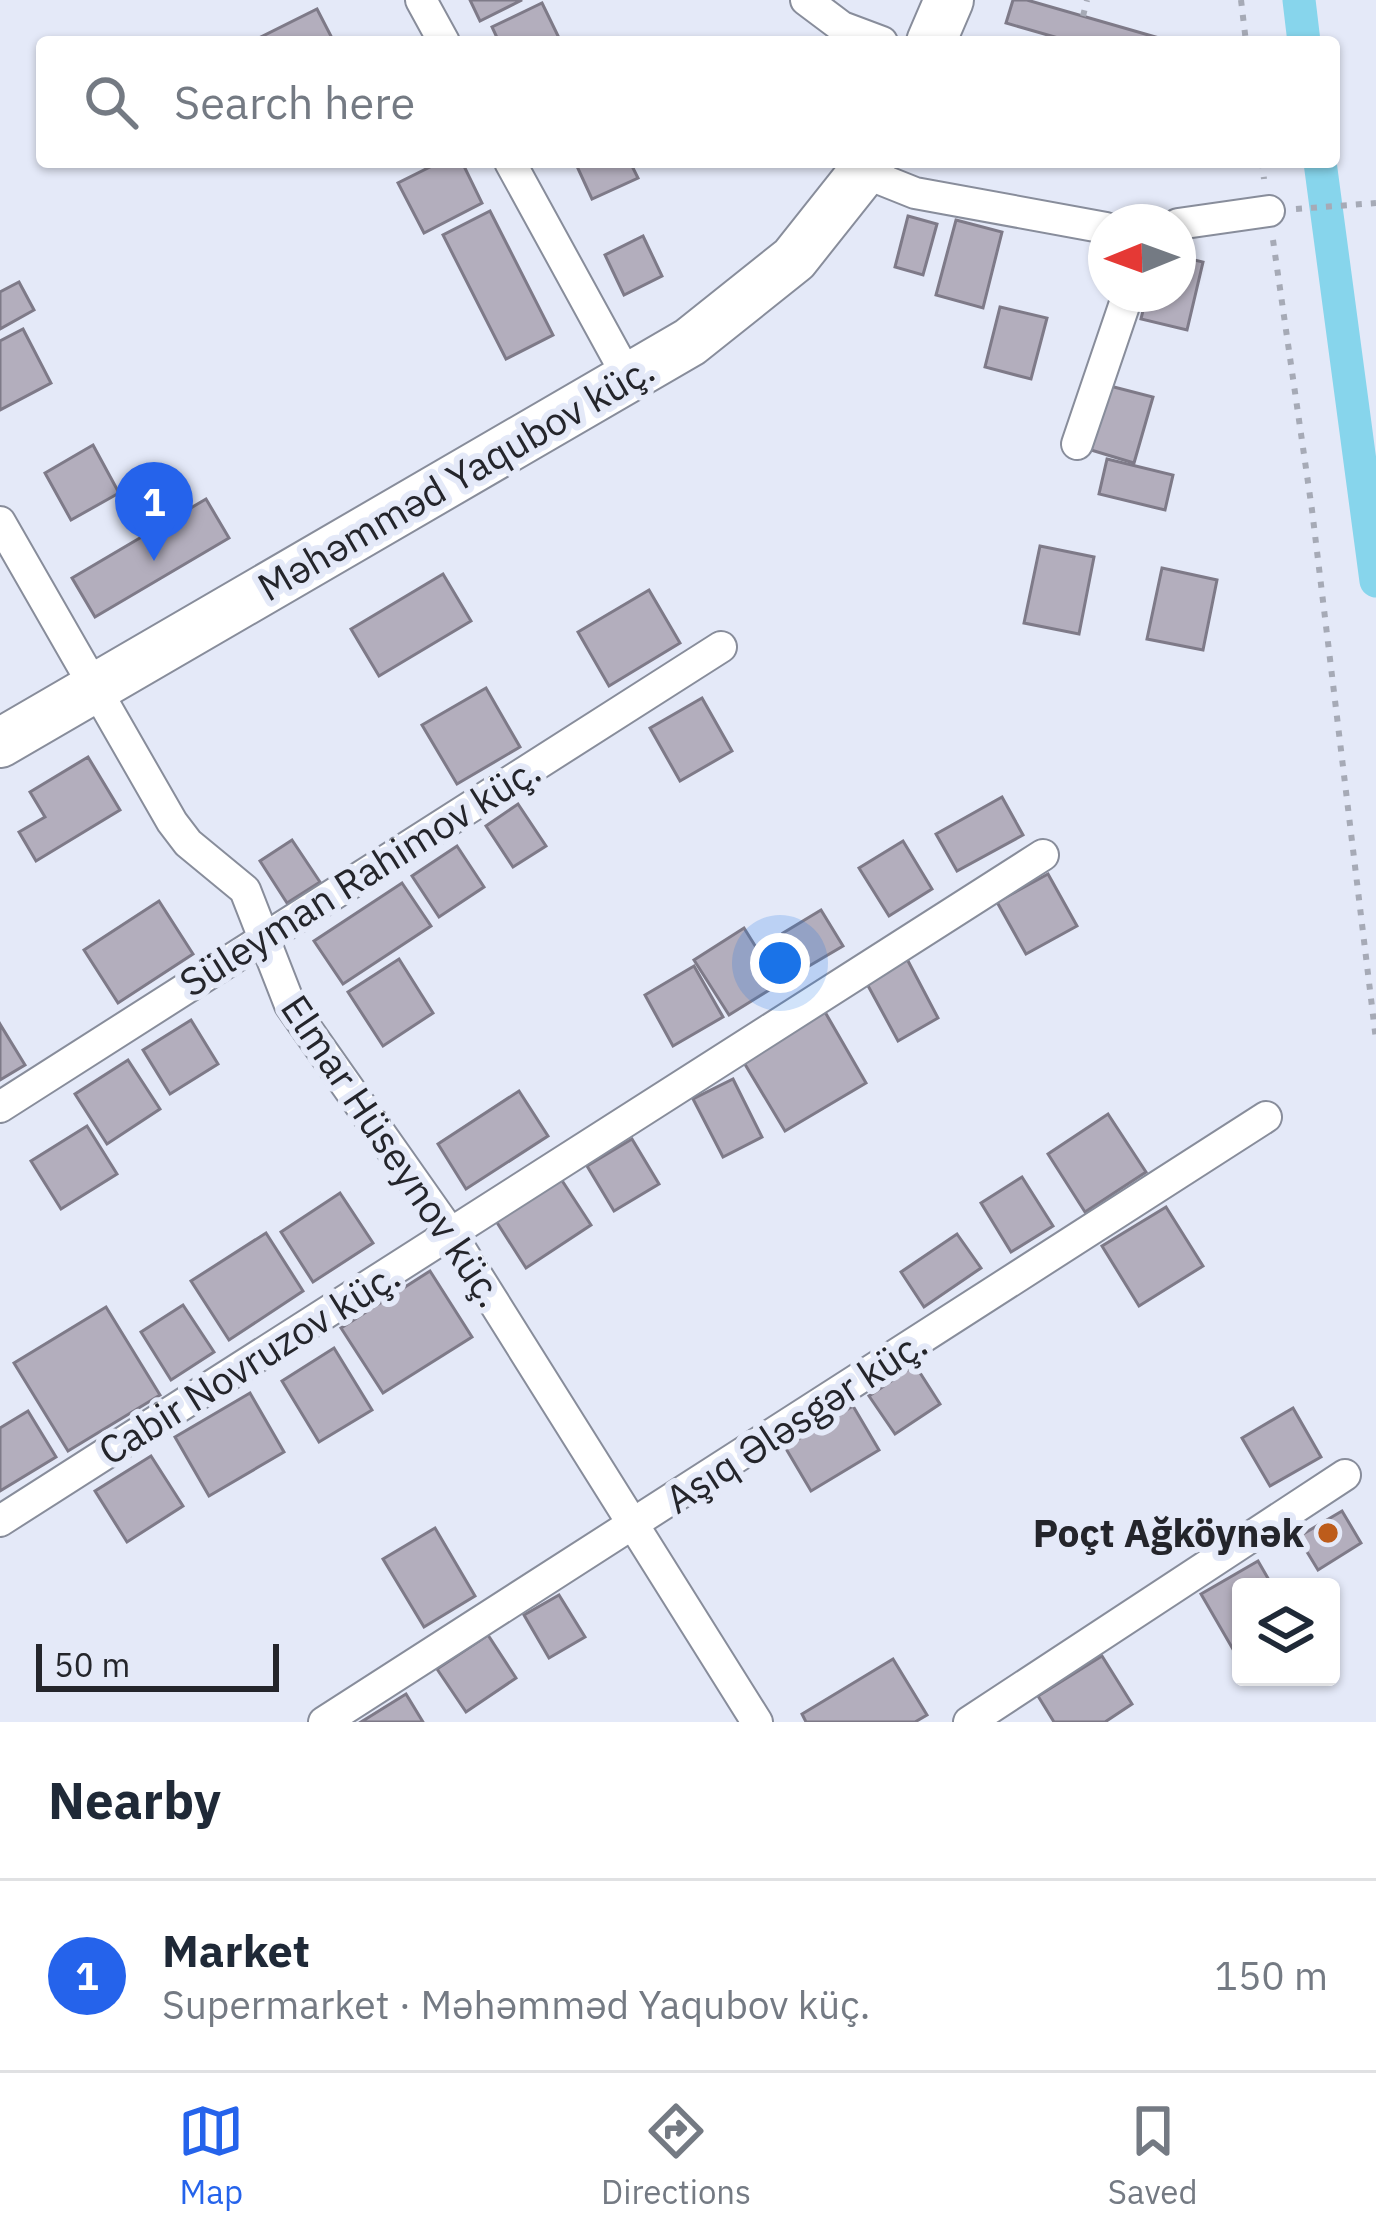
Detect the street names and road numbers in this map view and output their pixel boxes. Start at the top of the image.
street label: Məhəmməd Yaqubov küç. [248,343,663,612]
street label: Süleyman Rahimov küç. [170,744,550,1007]
street label: Elmar Hüseynov küç. [270,985,517,1317]
street label: Cabir Novruzov küç. [89,1249,409,1476]
street label: Aşıq Ələsgər küç. [655,1317,936,1524]

